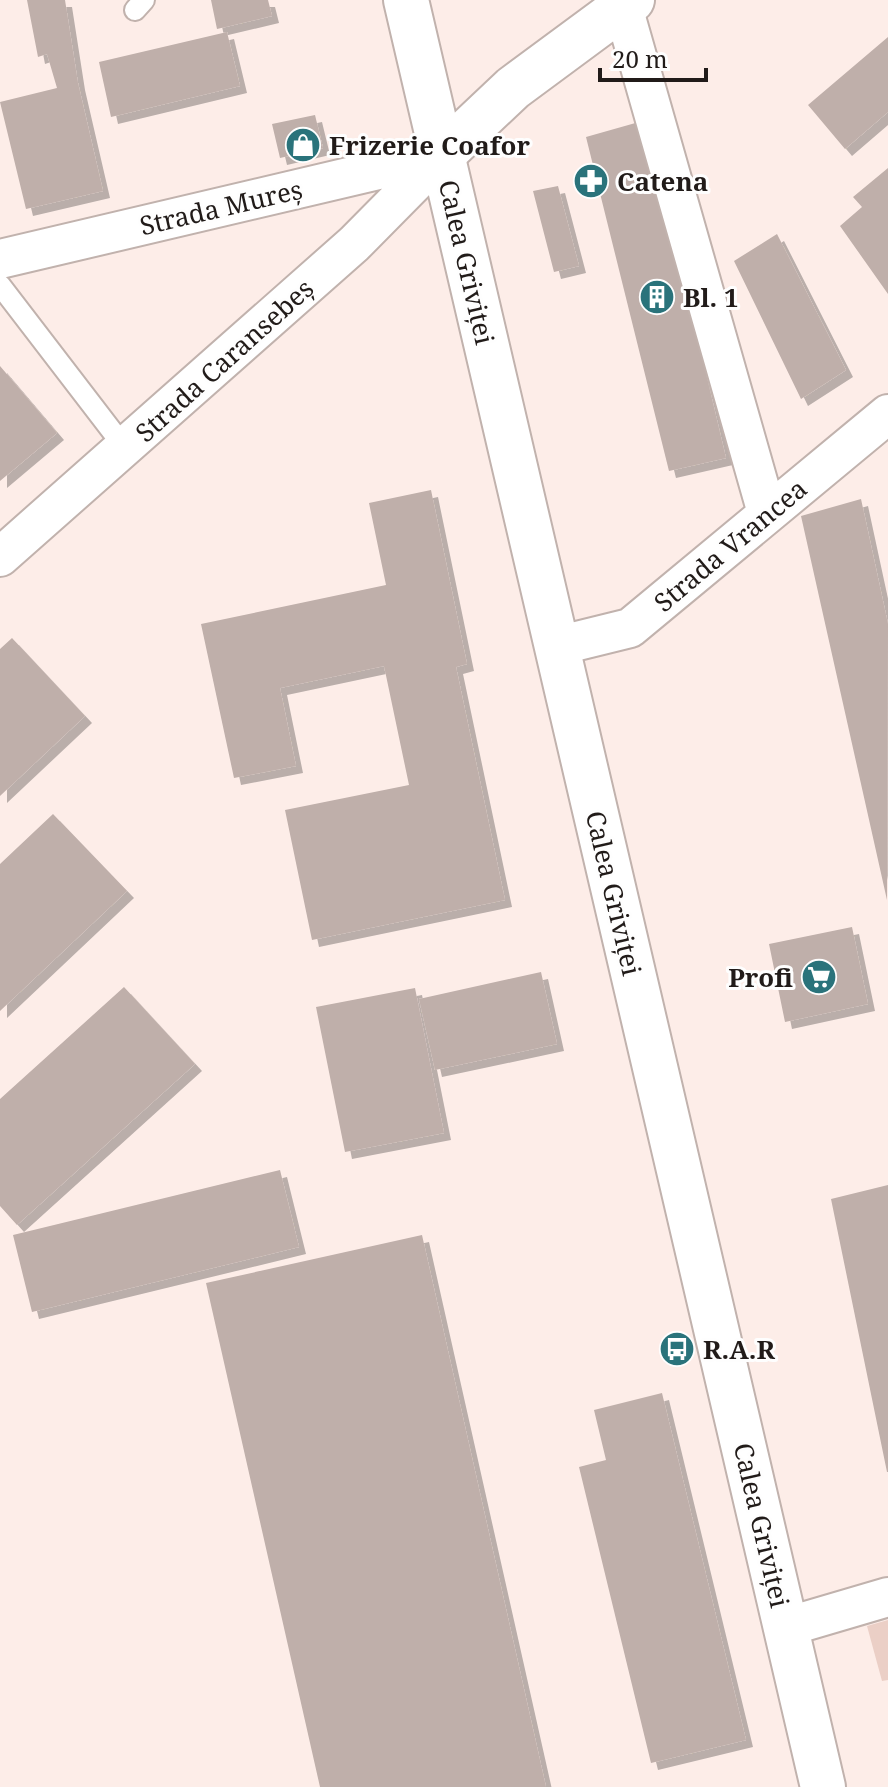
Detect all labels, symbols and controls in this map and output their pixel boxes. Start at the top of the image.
scale bar [600,32,706,82]
text: 20 m [612,42,668,75]
shop icon: Frizerie Coafor [284,126,322,164]
place label: Frizerie Coafor [329,127,530,163]
pharmacy icon: Catena [572,162,610,200]
place label: Catena [617,163,708,199]
street label: Strada Mureș [136,171,306,243]
street label: Calea Griviței [431,176,503,348]
street label: Strada Caransebeș [127,270,321,450]
building icon: Bl. 1 [638,278,676,316]
place label: Bl. 1 [683,279,739,315]
street label: Strada Vrancea [646,470,814,620]
street label: Calea Griviței [578,807,650,979]
supermarket icon: Profi [800,958,838,996]
place label: Profi [728,959,793,995]
bus stop icon: R.A.R [658,1330,696,1368]
place label: R.A.R [703,1331,775,1367]
street label: Calea Griviței [726,1439,798,1611]

